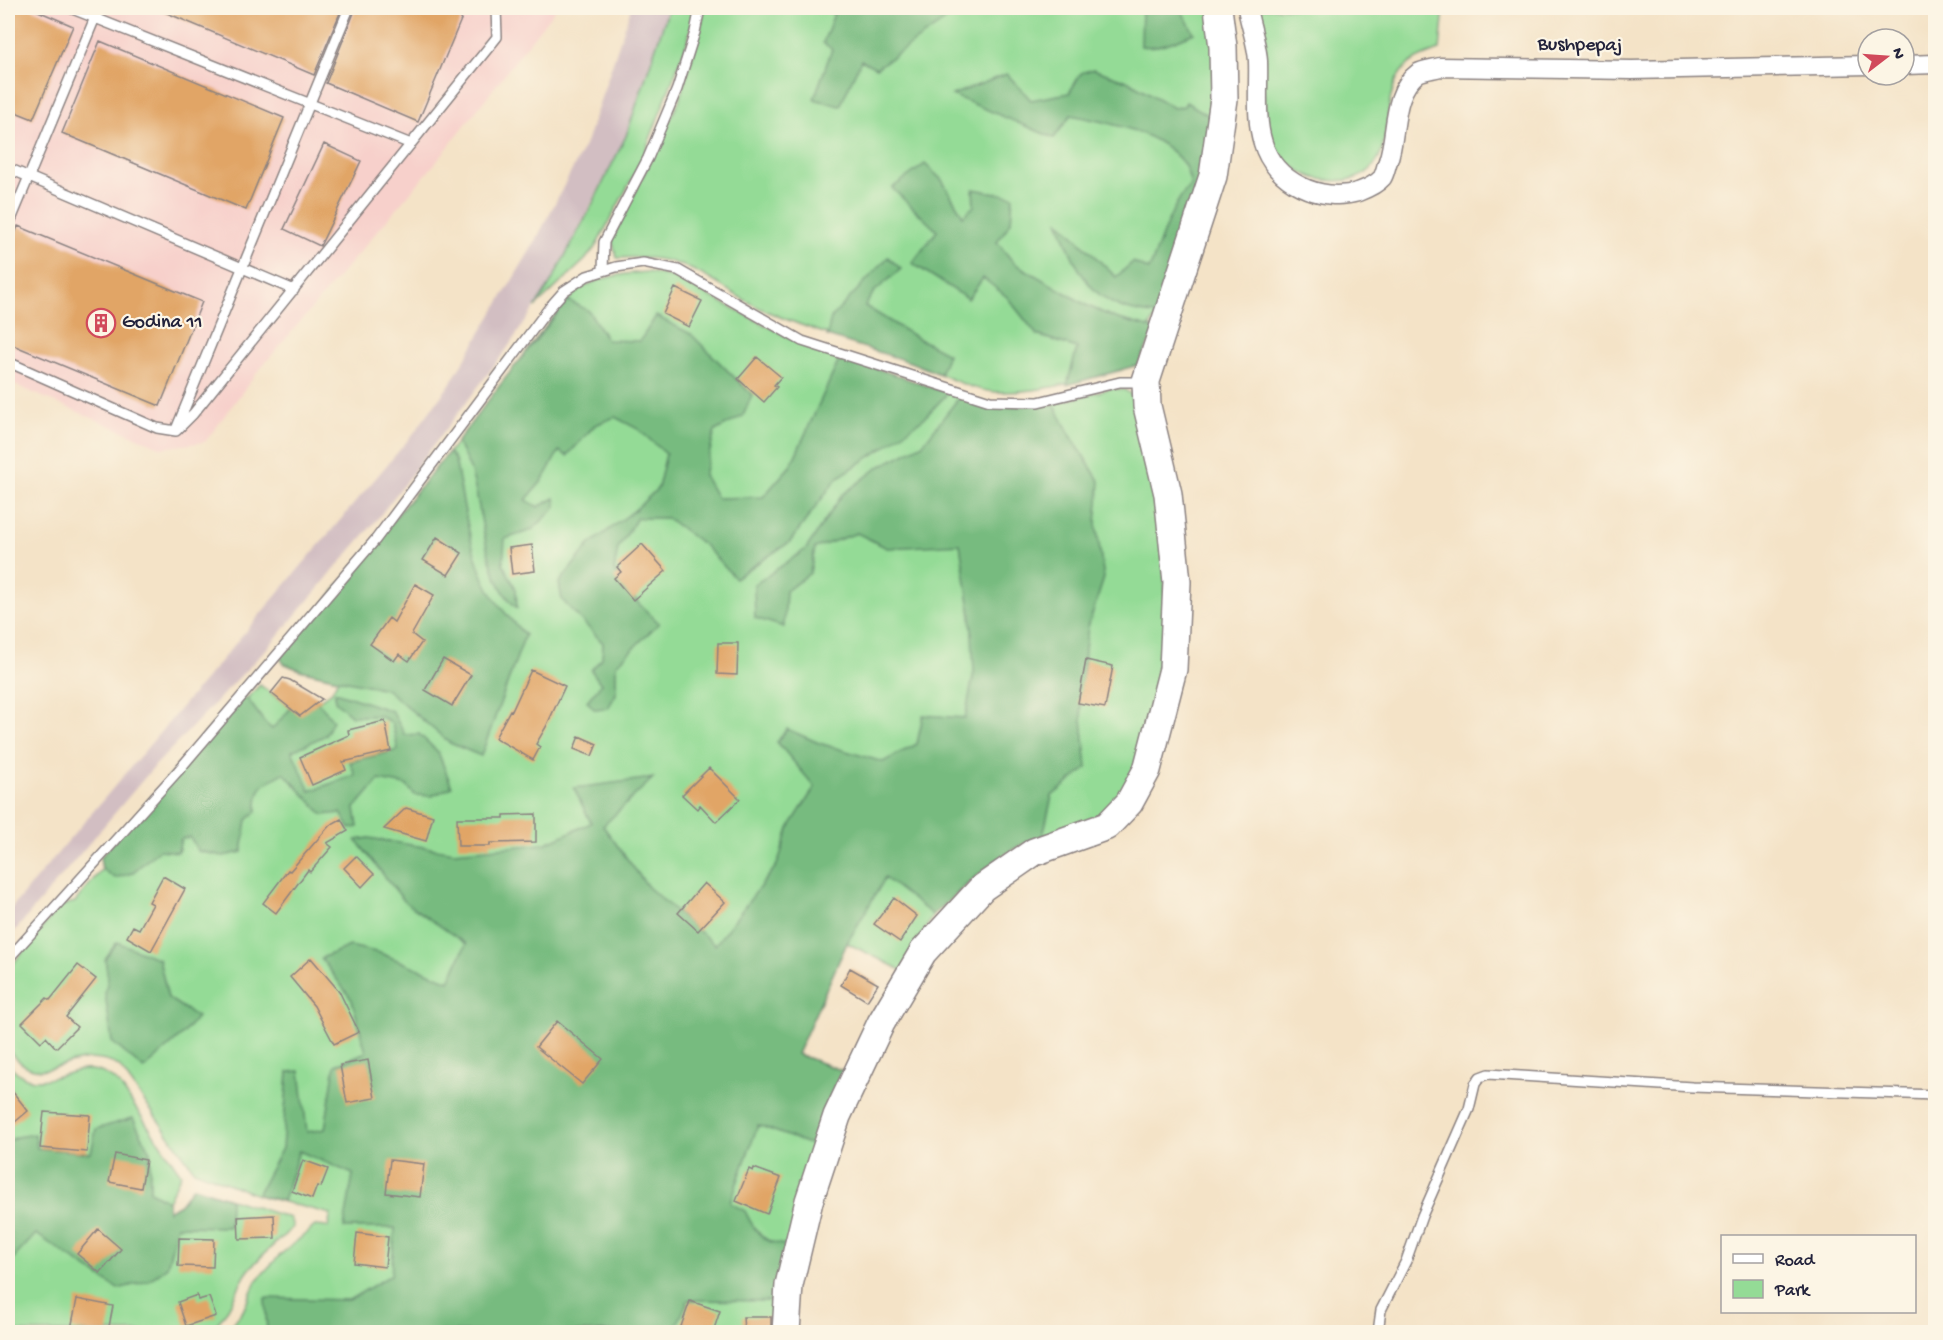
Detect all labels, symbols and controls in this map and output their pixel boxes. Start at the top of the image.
north arrow [1856,27,1916,87]
street label: Bushpepaj [1536,34,1623,58]
text: N [1886,46,1908,62]
building icon: Godina 11 [85,307,117,339]
place label: Godina 11 [122,312,203,335]
legend [1721,1235,1916,1313]
text: Road [1775,1251,1816,1272]
text: Park [1774,1281,1811,1302]

